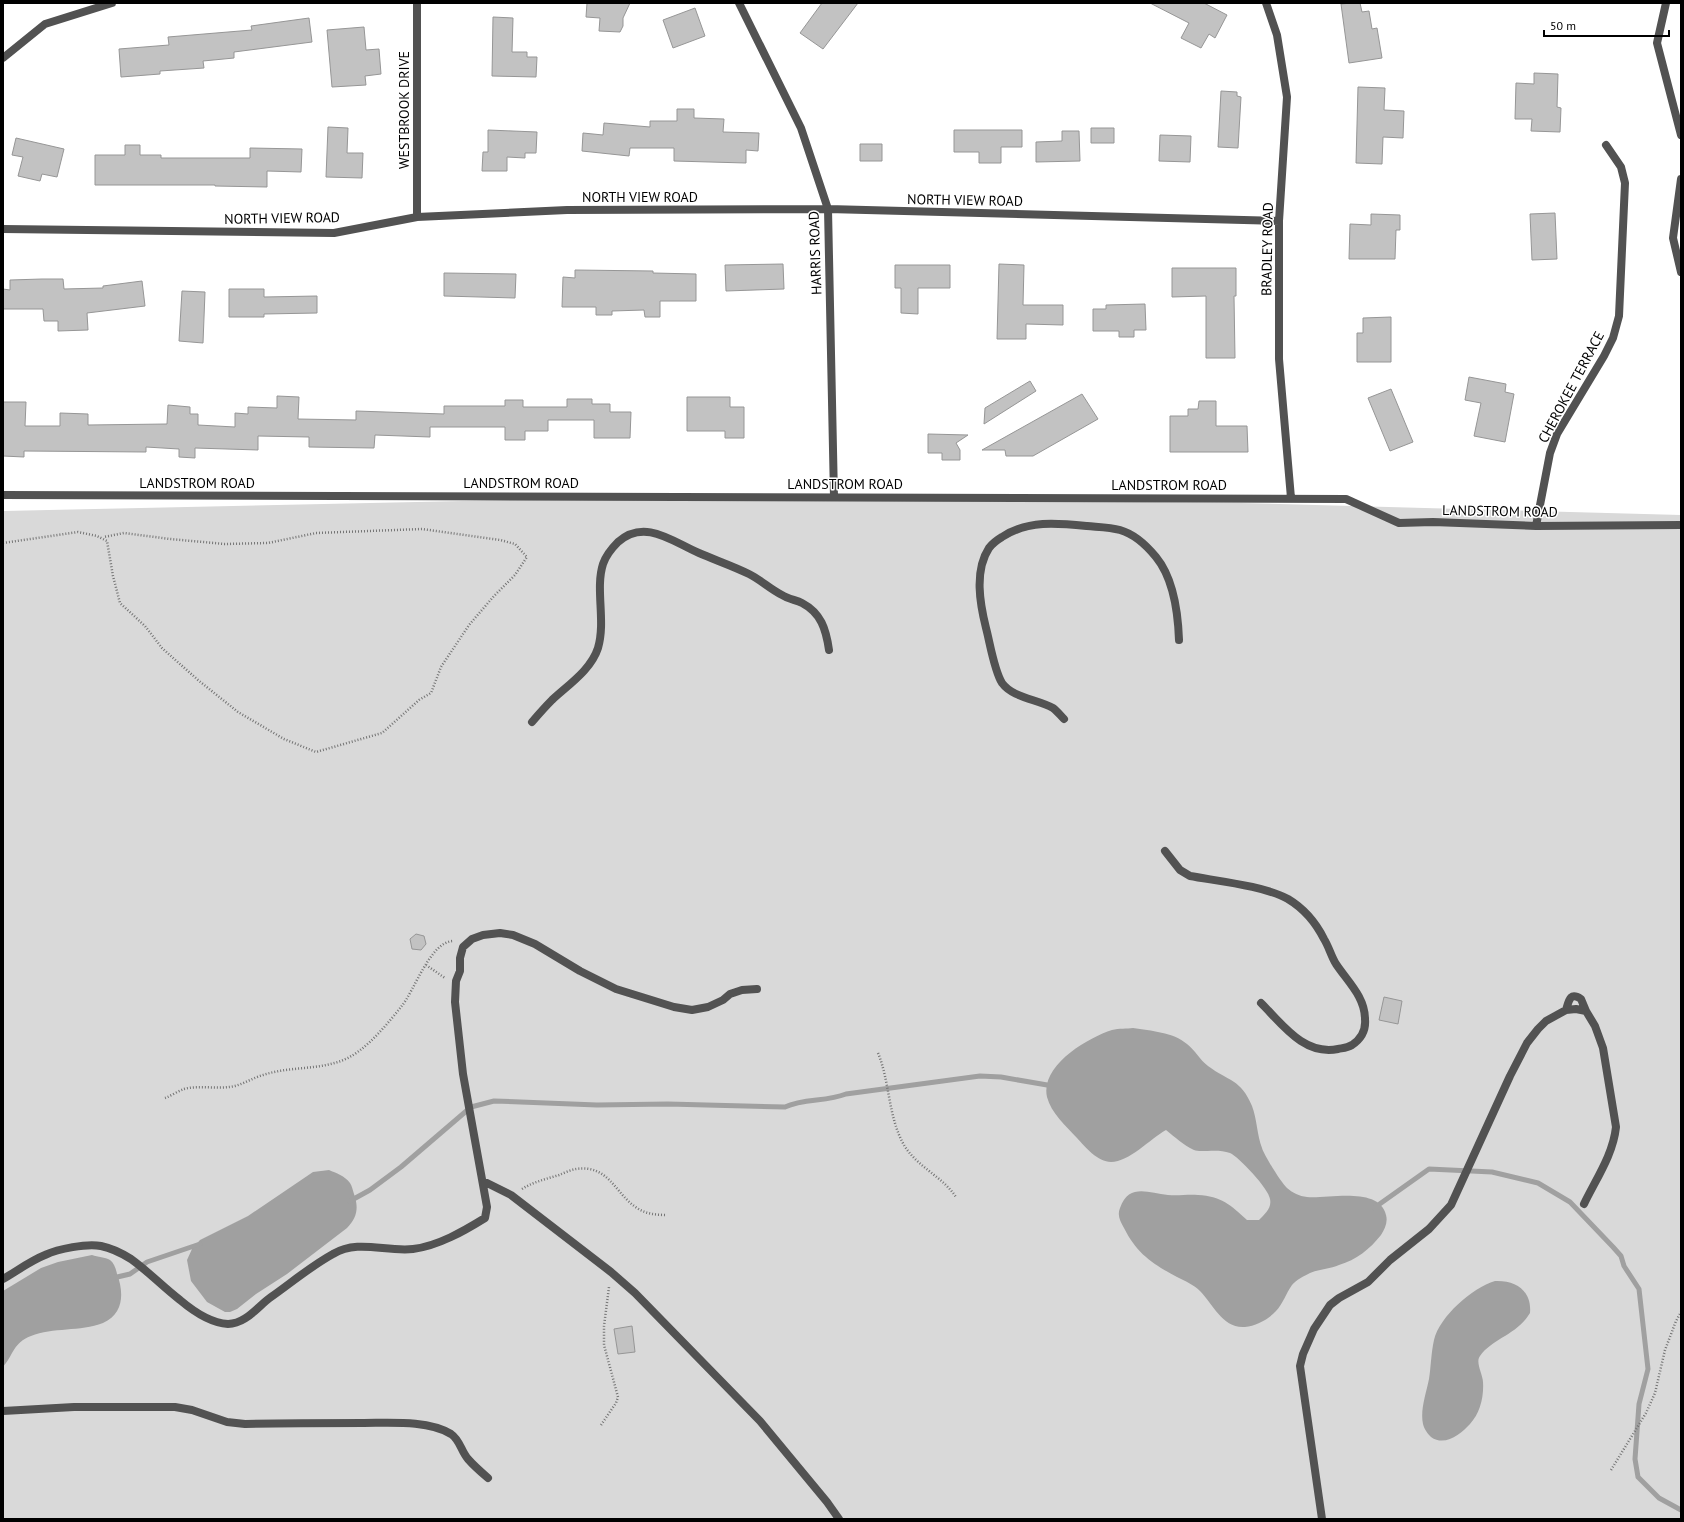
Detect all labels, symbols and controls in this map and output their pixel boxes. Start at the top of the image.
scale bar [1544,12,1669,38]
text: 50 m [1550,18,1576,33]
street label: WESTBROOK DRIVE [395,51,413,169]
street label: NORTH VIEW ROAD [582,188,698,206]
street label: NORTH VIEW ROAD [907,190,1023,210]
street label: BRADLEY ROAD [1257,202,1277,296]
street label: NORTH VIEW ROAD [224,208,340,228]
street label: HARRIS ROAD [805,211,825,295]
street label: CHEROKEE TERRACE [1534,328,1608,446]
street label: LANDSTROM ROAD [139,474,255,492]
street label: LANDSTROM ROAD [463,474,579,492]
street label: LANDSTROM ROAD [787,475,903,493]
street label: LANDSTROM ROAD [1111,476,1227,494]
street label: LANDSTROM ROAD [1442,501,1558,521]

